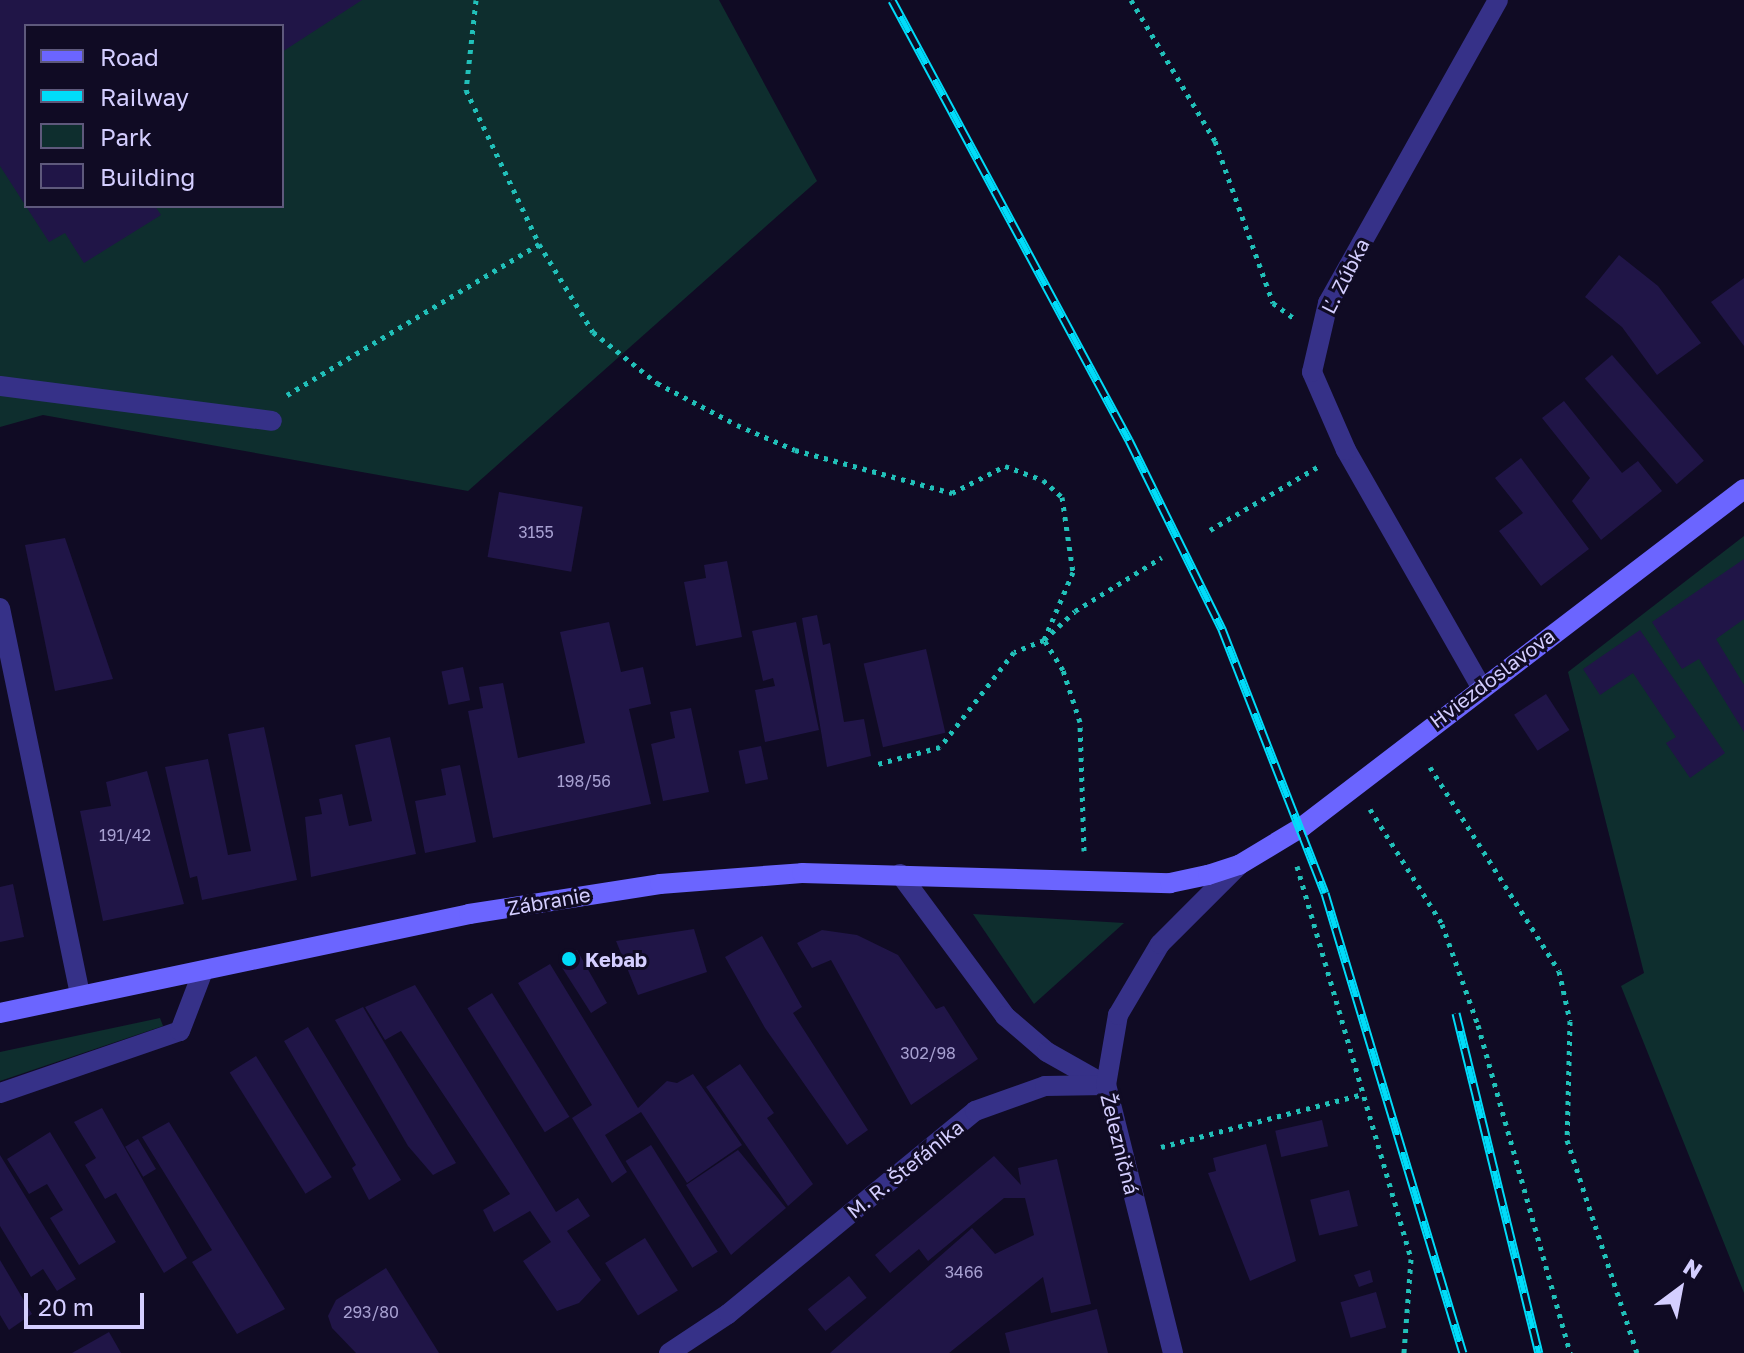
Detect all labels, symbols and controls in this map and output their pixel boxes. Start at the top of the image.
legend [24,24,284,208]
text: Road [100,42,159,71]
text: Railway [100,82,189,111]
text: Park [100,122,152,151]
text: Building [100,162,195,191]
street label: Ľ. Zúbka [1316,234,1374,318]
house number: 3155 [518,522,554,542]
street label: Hviezdoslavova [1425,623,1559,733]
house number: 198/56 [557,771,611,791]
house number: 191/42 [99,825,151,845]
street label: Zábranie [506,882,592,920]
place label: Kebab [585,947,647,971]
marker: Kebab [560,950,578,968]
house number: 302/98 [900,1043,956,1063]
street label: Železničná [1096,1091,1144,1197]
street label: M. R. Štefánika [842,1115,968,1223]
north arrow [1640,1249,1720,1329]
text: N [1679,1252,1707,1284]
house number: 3466 [945,1262,983,1282]
scale bar [28,1277,148,1327]
text: 20 m [38,1292,94,1321]
house number: 293/80 [343,1302,399,1322]

